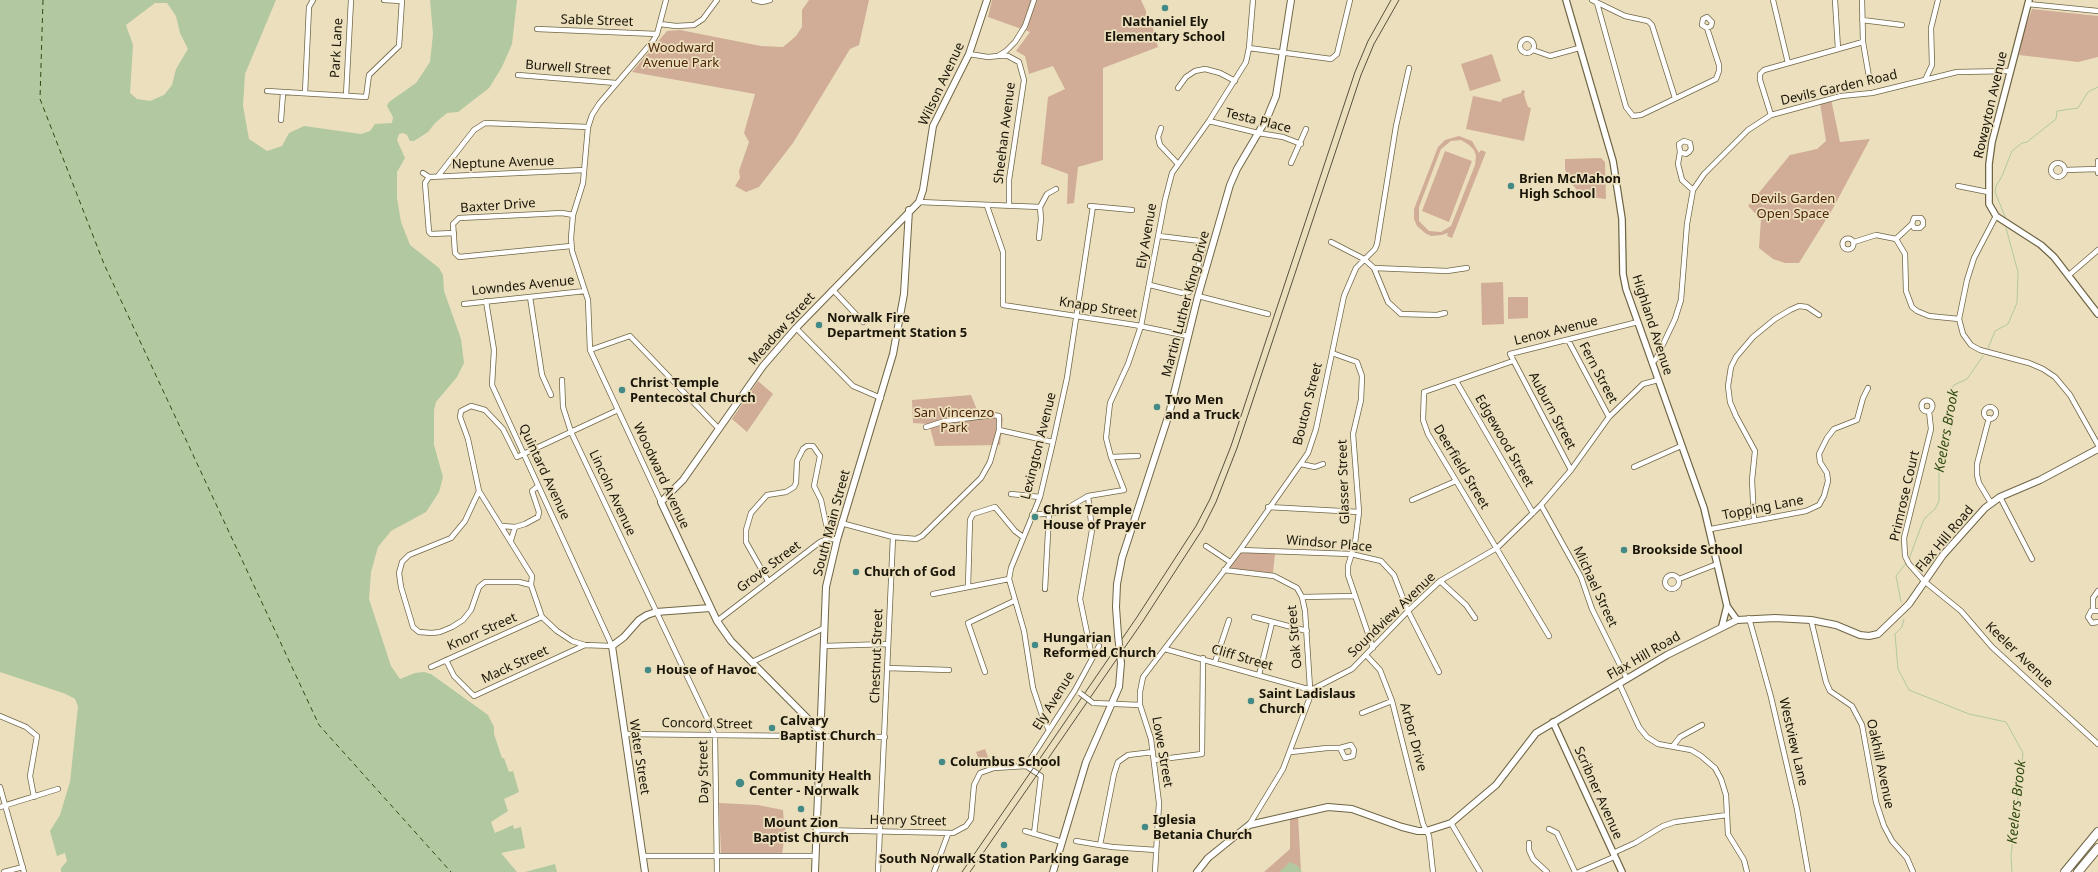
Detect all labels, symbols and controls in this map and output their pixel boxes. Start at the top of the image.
marker: Nathaniel Ely Elementary School [1160,3,1170,13]
street label: Sable Street [560,12,634,30]
place label: Nathaniel Ely Elementary School [1105,14,1225,45]
street label: Park Lane [328,17,346,79]
park label: Woodward Avenue Park [643,40,719,71]
street label: Wilson Avenue [916,40,968,128]
street label: Rowayton Avenue [1971,50,2011,160]
street label: Burwell Street [525,57,611,79]
street label: Devils Garden Road [1779,67,1899,109]
street label: Sheehan Avenue [991,81,1019,185]
street label: Testa Place [1223,105,1293,137]
street label: Neptune Avenue [452,153,554,173]
place label: Brien McMahon High School [1519,171,1621,202]
marker: Brien McMahon High School [1506,181,1516,191]
park label: Devils Garden Open Space [1751,191,1835,222]
street label: Baxter Drive [460,196,536,216]
street label: Ely Avenue [1134,202,1160,270]
street label: Martin Luther King Drive [1159,229,1213,379]
street label: Lowndes Avenue [471,273,575,299]
street label: Highland Avenue [1628,273,1676,377]
street label: Meadow Street [745,290,819,368]
street label: Knapp Street [1058,294,1138,322]
place label: Norwalk Fire Department Station 5 [827,310,967,341]
street label: Lenox Avenue [1513,313,1599,349]
marker: Norwalk Fire Department Station 5 [814,320,824,330]
street label: Fern Street [1575,340,1621,406]
street label: Bouton Street [1290,361,1326,447]
street label: Auburn Street [1525,370,1579,452]
place label: Christ Temple Pentecostal Church [630,375,756,406]
marker: Christ Temple Pentecostal Church [617,385,627,395]
water label: Keelers Brook [1931,388,1963,474]
street label: Lexington Avenue [1018,391,1060,501]
place label: Two Men and a Truck [1165,392,1240,423]
street label: Edgewood Street [1471,392,1537,490]
marker: Two Men and a Truck [1152,402,1162,412]
park label: San Vincenzo Park [914,405,994,436]
street label: Woodward Avenue [630,421,692,531]
street label: Quintard Avenue [515,422,573,522]
street label: Deerfield Street [1430,422,1492,512]
street label: Glasser Street [1335,439,1353,525]
street label: Lincoln Avenue [585,448,639,538]
street label: Primrose Court [1887,449,1923,543]
street label: South Main Street [810,468,854,578]
street label: Topping Lane [1721,492,1805,524]
place label: Christ Temple House of Prayer [1043,502,1146,533]
street label: Flax Hill Road [1913,503,1977,575]
marker: Christ Temple House of Prayer [1030,512,1040,522]
street label: Windsor Place [1285,532,1373,556]
street label: Grove Street [734,538,804,596]
place label: Brookside School [1632,542,1743,558]
street label: Michael Street [1570,544,1620,630]
marker: Brookside School [1619,545,1629,555]
place label: Church of God [864,564,956,580]
marker: Church of God [851,567,861,577]
street label: Soundview Avenue [1345,569,1439,661]
street label: Oak Street [1284,604,1306,670]
street label: Chestnut Street [868,608,886,704]
street label: Knorr Street [445,610,519,654]
street label: Keeler Avenue [1982,619,2056,691]
street label: Flax Hill Road [1605,629,1683,683]
place label: Hungarian Reformed Church [1043,630,1156,661]
marker: Hungarian Reformed Church [1030,640,1040,650]
street label: Cliff Street [1209,642,1275,674]
street label: Mack Street [479,643,551,687]
place label: House of Havoc [656,662,757,678]
marker: House of Havoc [643,665,653,675]
street label: Ely Avenue [1030,669,1078,733]
place label: Saint Ladislaus Church [1259,686,1356,717]
marker: Saint Ladislaus Church [1246,696,1256,706]
street label: Westview Lane [1775,696,1811,788]
street label: Arbor Drive [1396,701,1430,773]
place label: Calvary Baptist Church [780,713,876,744]
street label: Concord Street [661,715,753,733]
street label: Lowe Street [1148,715,1176,789]
street label: Water Street [625,718,653,796]
street label: Oakhill Avenue [1863,718,1897,810]
marker: Calvary Baptist Church [767,723,777,733]
street label: Day Street [696,740,712,804]
street label: Scribner Avenue [1571,744,1625,842]
place label: Columbus School [950,754,1060,770]
marker: Columbus School [937,757,947,767]
water label: Keelers Brook [2004,759,2030,845]
place label: Community Health Center - Norwalk [749,768,872,799]
marker: Community Health Center - Norwalk [734,777,746,789]
marker: Mount Zion Baptist Church [796,804,806,814]
place label: Iglesia Betania Church [1153,812,1252,843]
street label: Henry Street [870,813,946,829]
place label: Mount Zion Baptist Church [753,815,849,846]
marker: Iglesia Betania Church [1140,822,1150,832]
marker: South Norwalk Station Parking Garage [999,840,1009,850]
place label: South Norwalk Station Parking Garage [879,851,1129,867]

